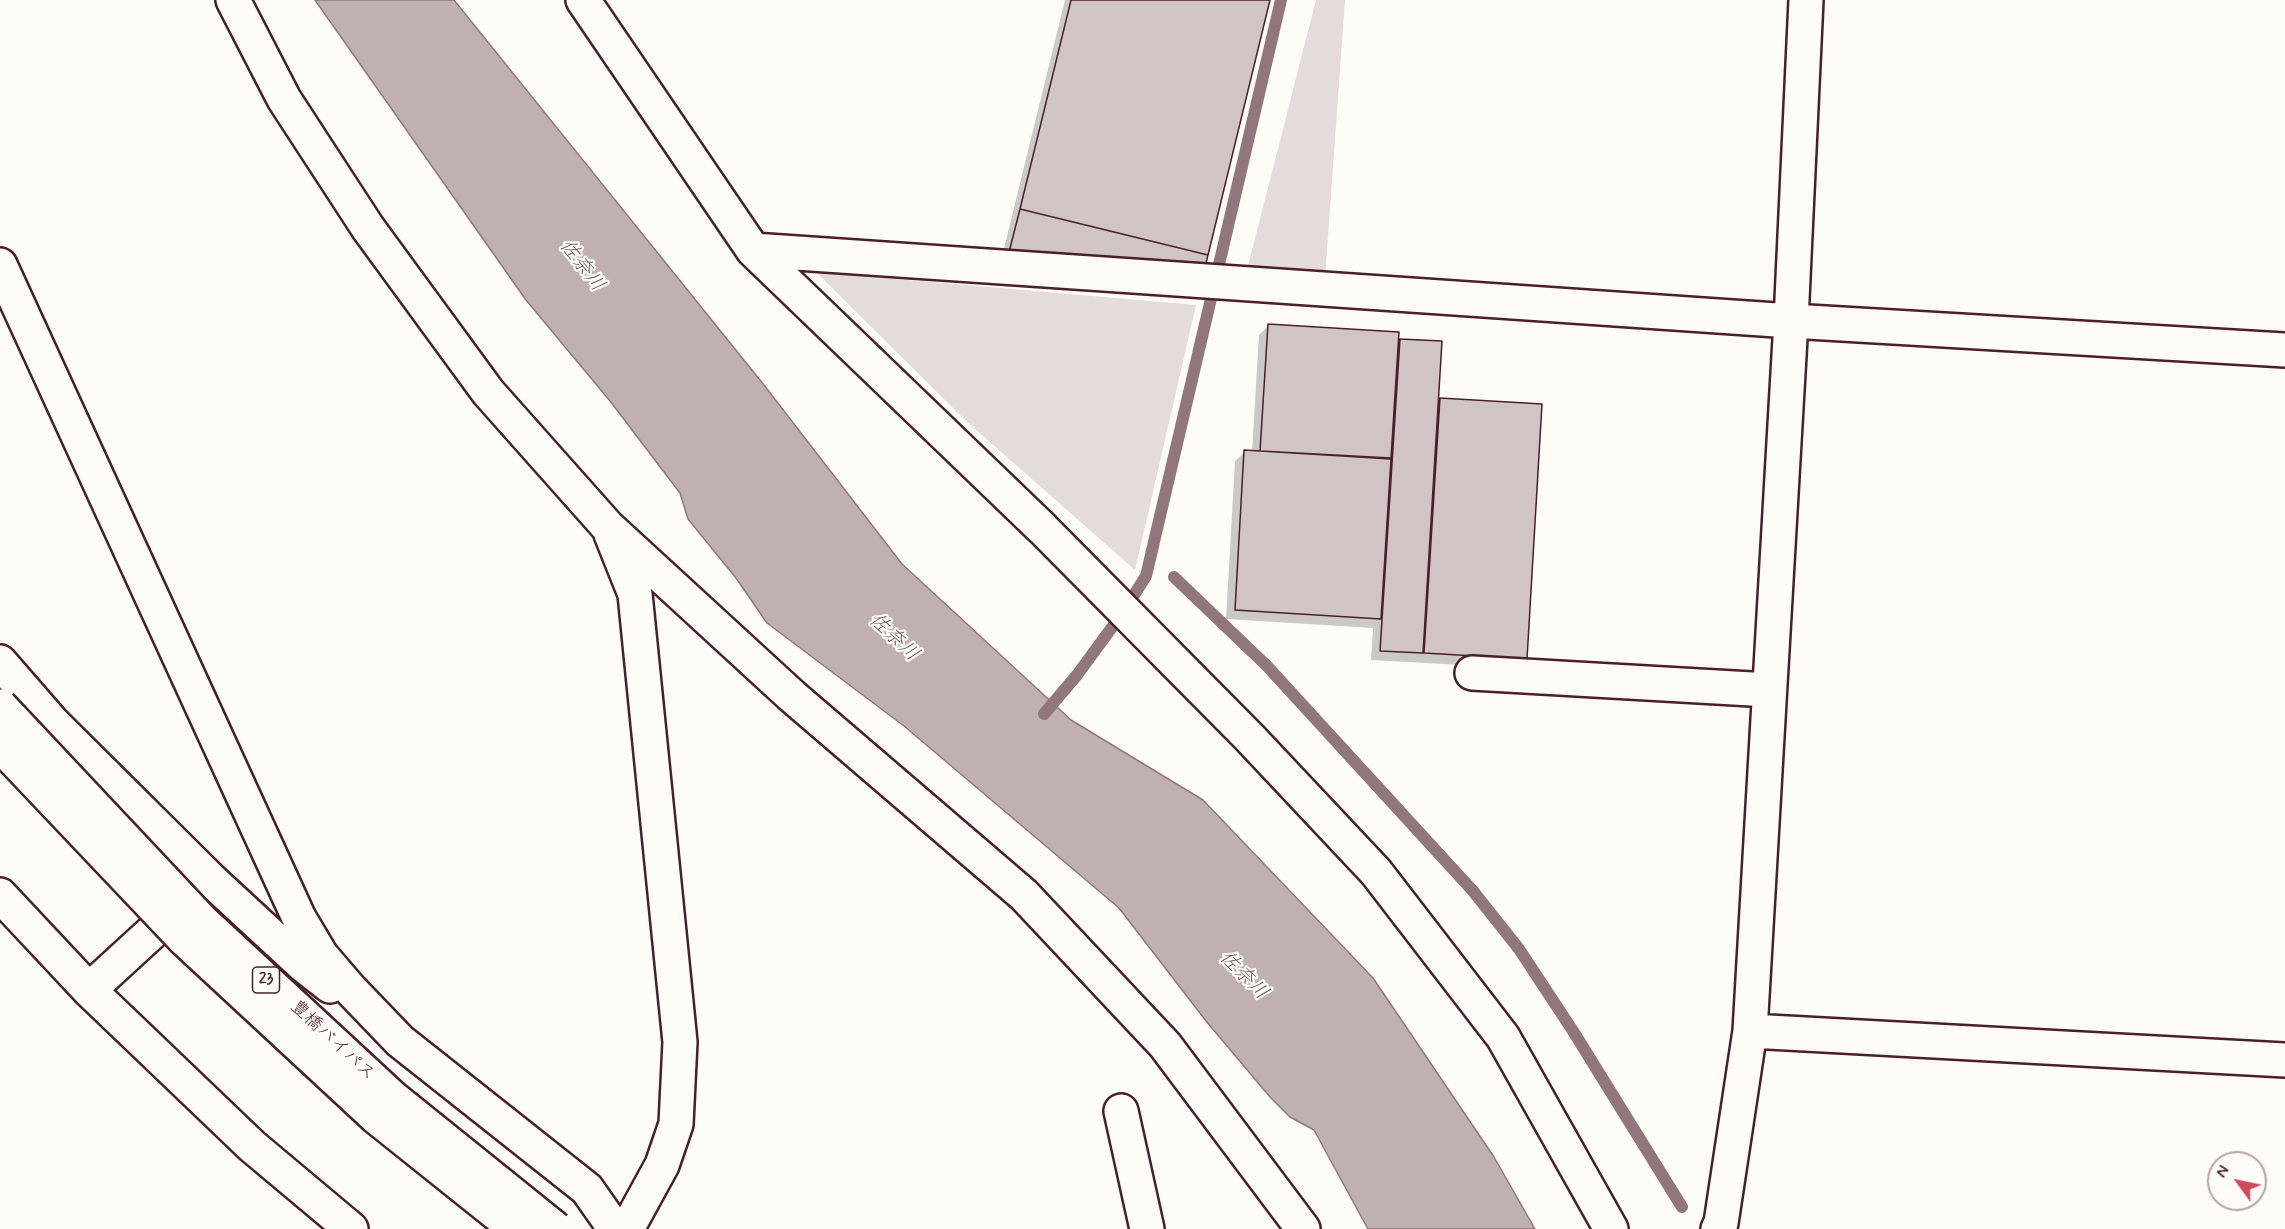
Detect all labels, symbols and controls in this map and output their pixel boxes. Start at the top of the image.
water label: 佐奈川 [553,235,609,297]
water label: 佐奈川 [863,609,923,667]
water label: 佐奈川 [1213,946,1273,1006]
road number: 23 [252,967,280,993]
street label: 豊橋バイパス [285,996,379,1086]
north arrow [2207,1151,2267,1211]
text: N [2211,1162,2235,1182]

